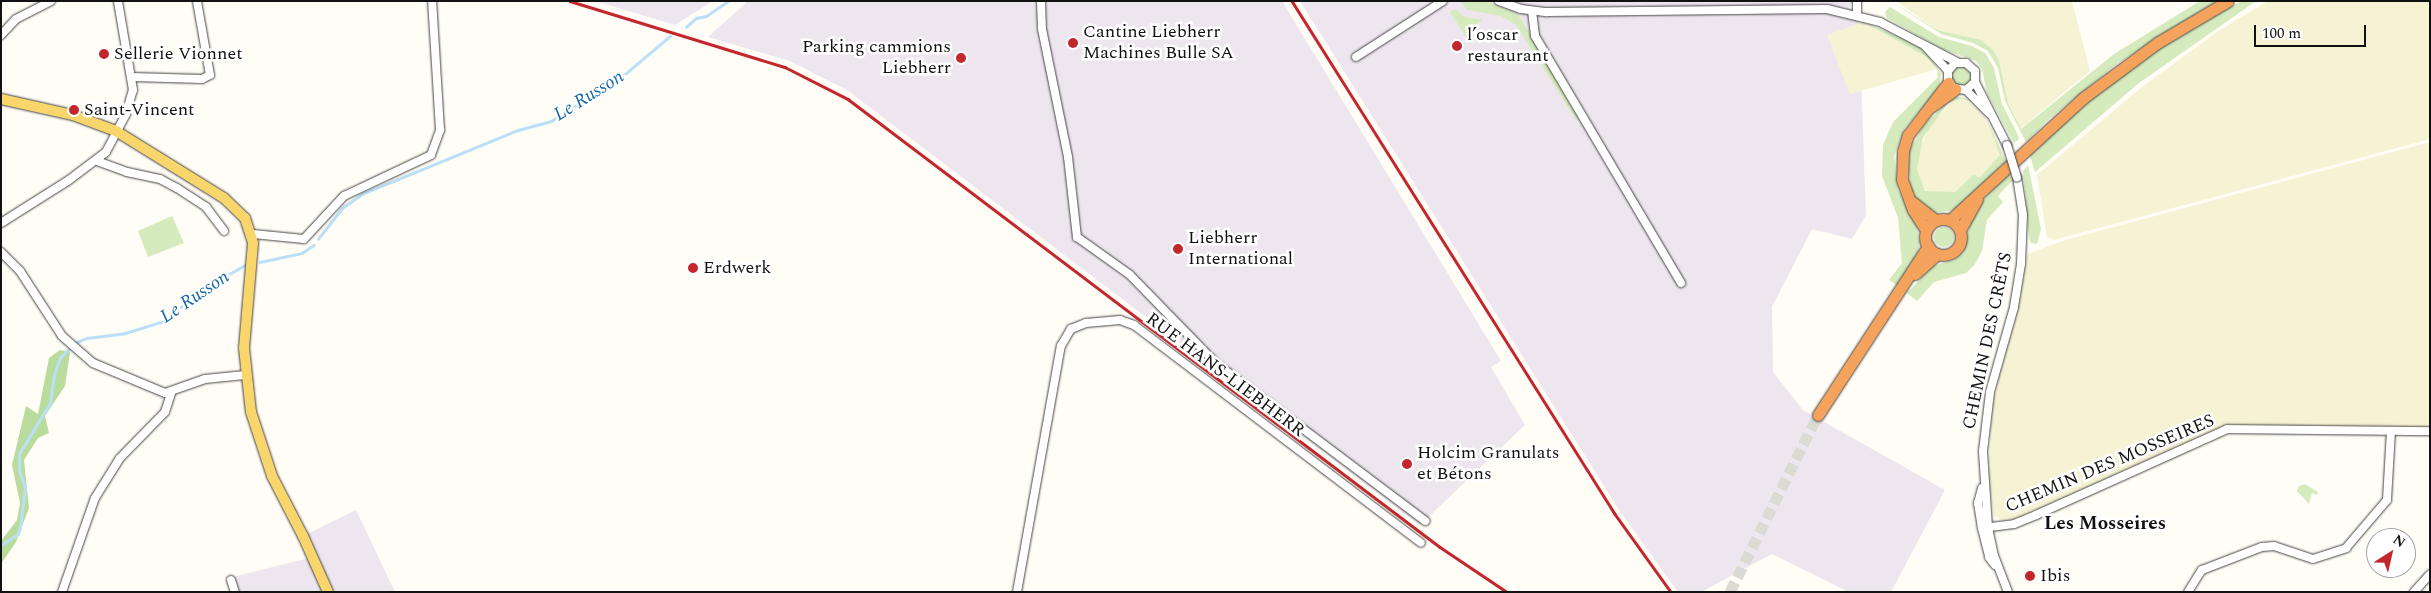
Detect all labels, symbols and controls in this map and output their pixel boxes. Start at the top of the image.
scale bar [2256,15,2368,47]
place label: Cantine Liebherr Machines Bulle SA [1083,22,1234,64]
text: 100 m [2262,22,2301,45]
place label: l’oscar restaurant [1467,25,1549,68]
place label: Parking cammions Liebherr [802,37,951,80]
marker: Cantine Liebherr Machines Bulle SA [1067,37,1079,49]
marker: l’oscar restaurant [1451,40,1463,52]
place label: Sellerie Vionnet [114,43,243,65]
marker: Sellerie Vionnet [98,48,110,60]
marker: Parking cammions Liebherr [955,52,967,64]
water label: Le Russon [550,66,628,126]
place label: Saint-Vincent [84,99,194,121]
marker: Saint-Vincent [68,104,80,116]
place label: Liebherr International [1188,228,1293,270]
marker: Liebherr International [1172,243,1184,255]
street label: CHEMIN DES CRÊTS [1959,250,2017,432]
place label: Erdwerk [703,257,771,279]
marker: Erdwerk [687,262,699,274]
water label: Le Russon [156,266,234,328]
street label: RUE HANS-LIEBHERR [1141,308,1309,442]
street label: CHEMIN DES MOSSEIRES [2002,410,2218,518]
place label: Holcim Granulats et Bétons [1417,443,1560,486]
marker: Holcim Granulats et Bétons [1401,458,1413,470]
district label: Les Mosseires [2044,513,2166,535]
north arrow [2366,528,2416,578]
text: N [2389,529,2410,553]
place label: Ibis [2040,565,2071,587]
marker: Ibis [2024,570,2036,582]

